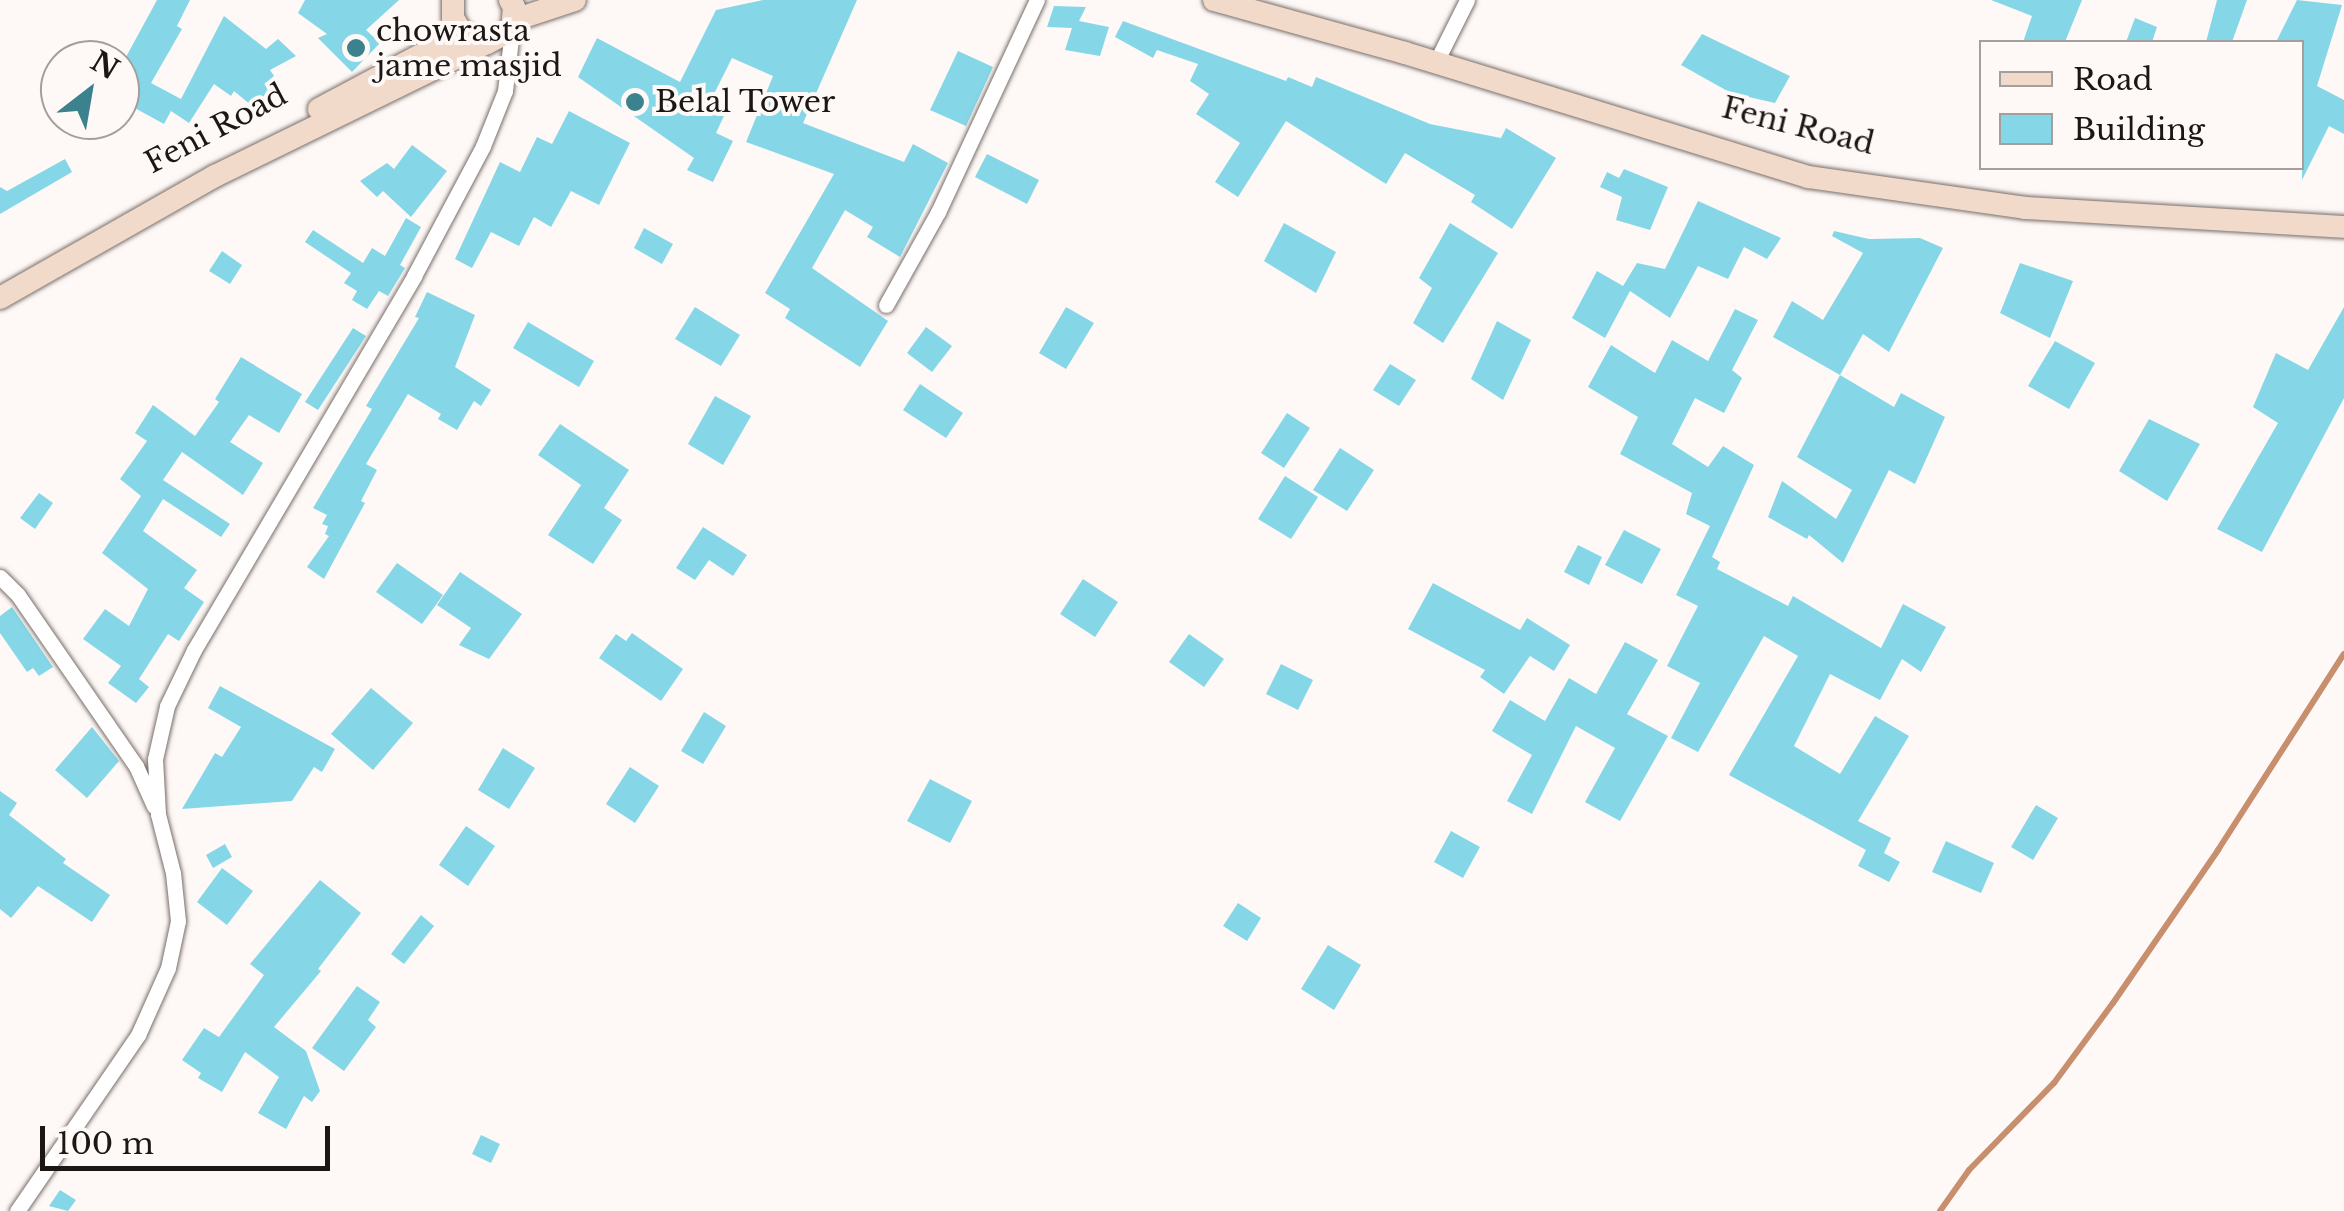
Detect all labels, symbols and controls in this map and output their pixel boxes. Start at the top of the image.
place label: chowrasta jame masjid [376,13,562,84]
marker: chowrasta jame masjid [345,37,367,59]
north arrow [40,40,140,140]
legend [1979,40,2304,170]
text: N [84,44,125,87]
text: Road [2073,61,2153,98]
street label: Feni Road [139,77,293,181]
place label: Belal Tower [655,84,836,120]
street label: Feni Road [1718,90,1878,162]
marker: Belal Tower [624,91,646,113]
text: Building [2073,111,2205,148]
scale bar [45,1106,335,1168]
text: 100 m [57,1125,154,1162]

